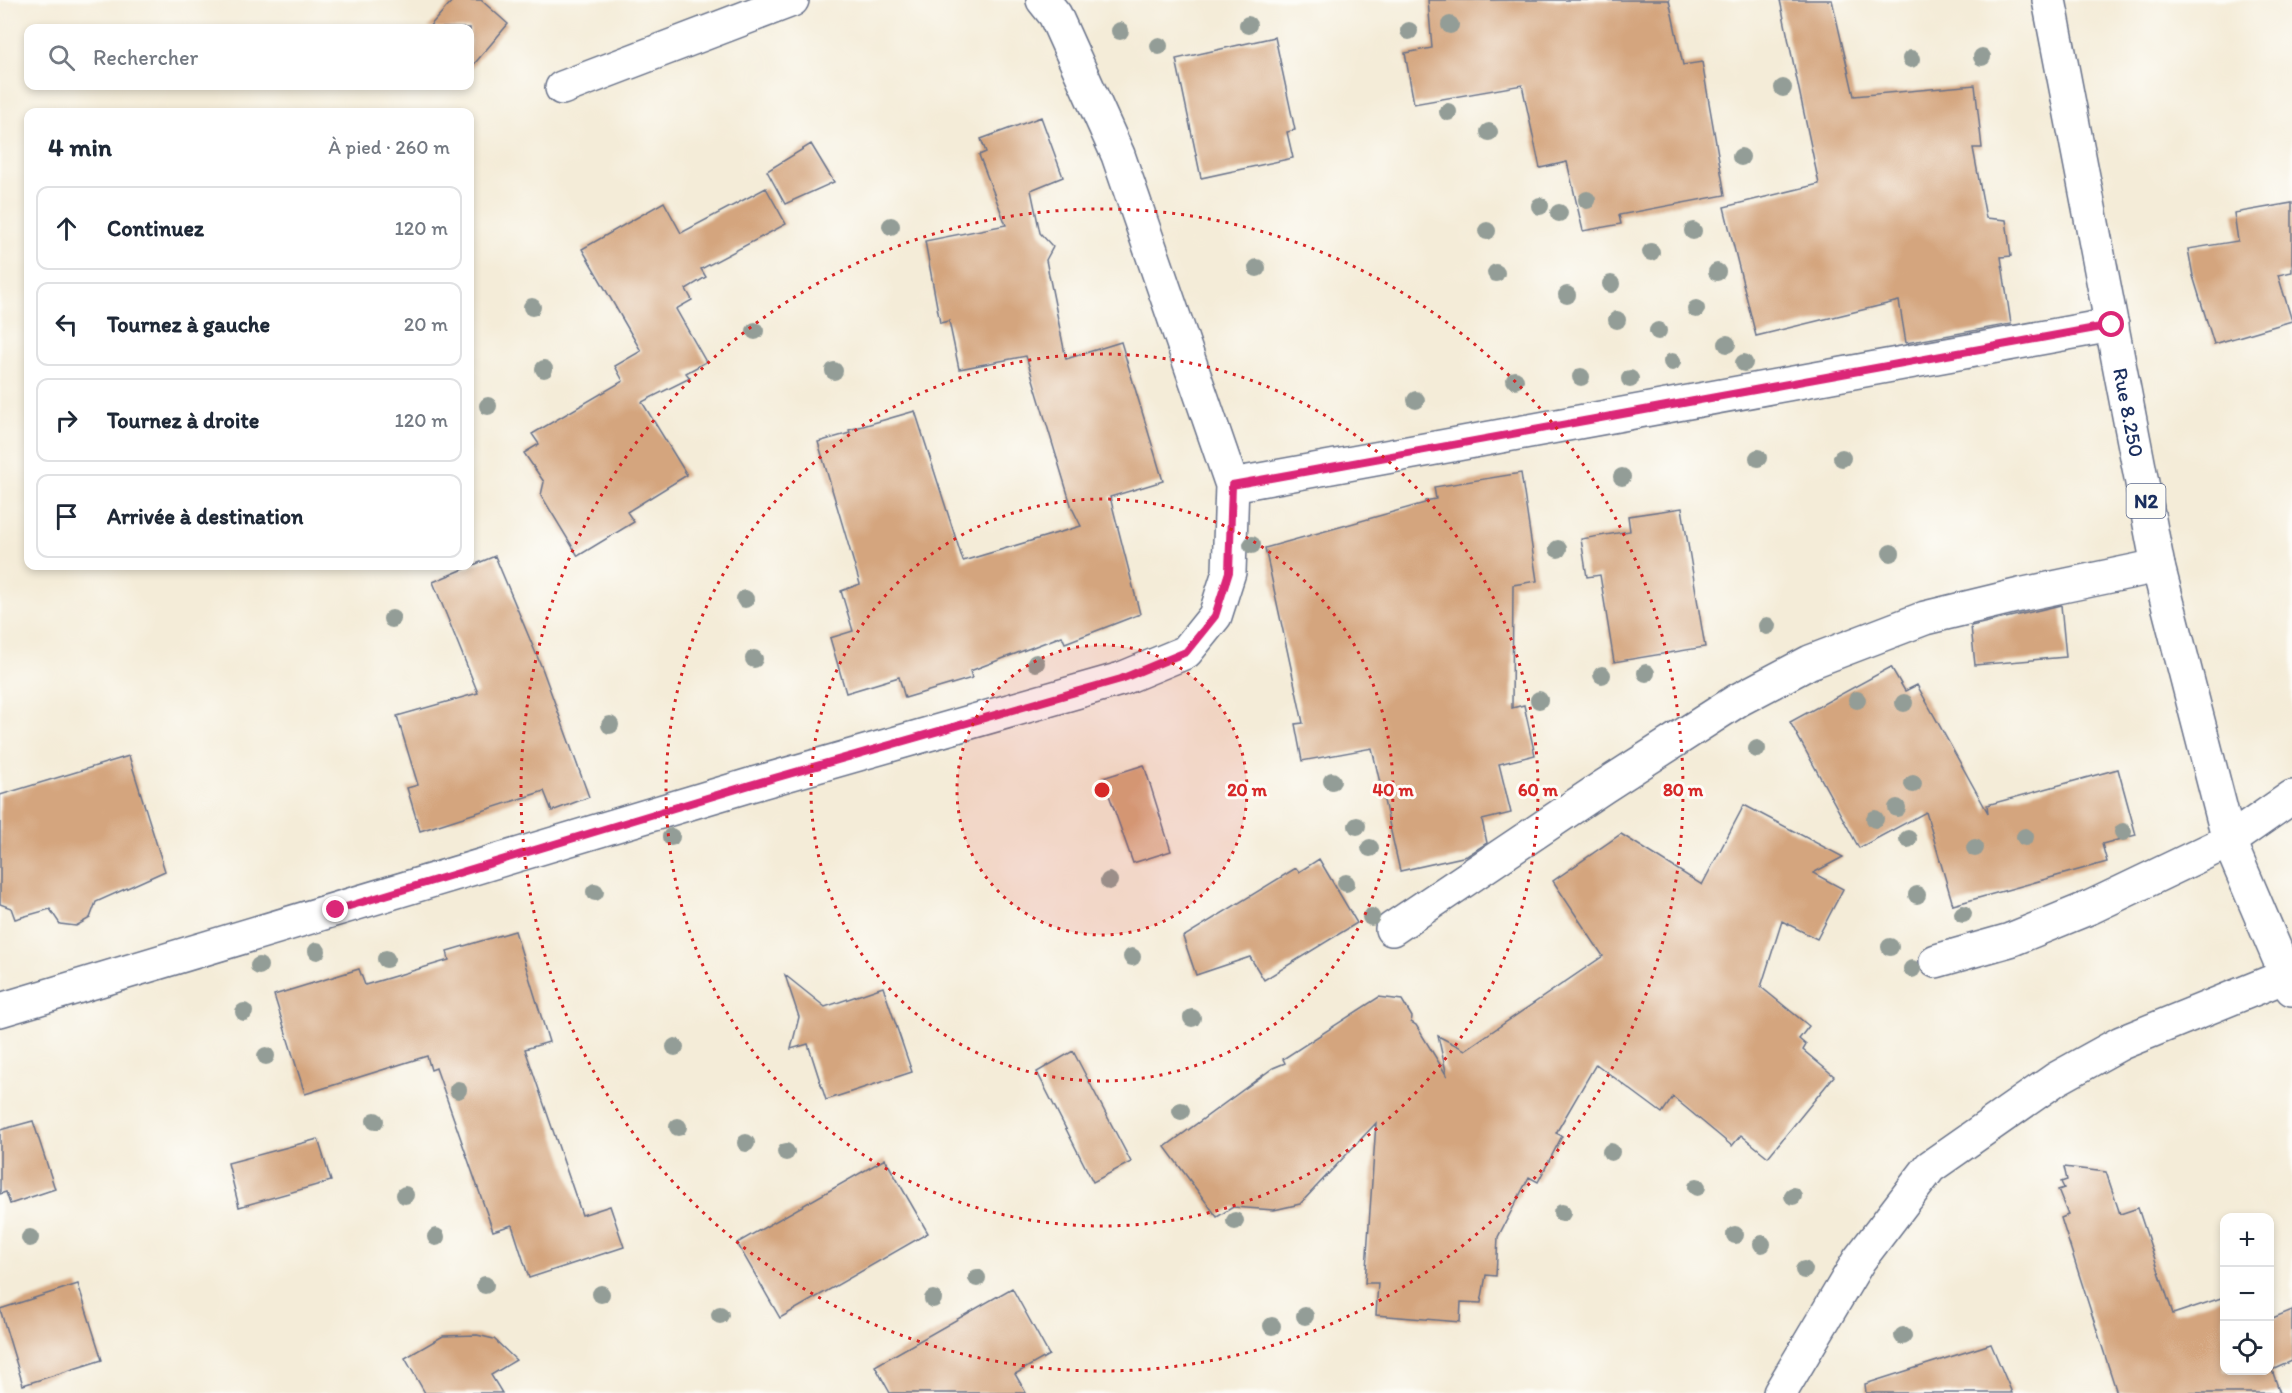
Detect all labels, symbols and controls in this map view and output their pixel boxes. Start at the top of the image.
search box [24,24,474,90]
icon: search [45,41,78,74]
text: Rechercher [93,44,198,71]
text: 4 min [48,131,112,163]
text: À pied · 260 m [328,135,450,159]
icon: ahead [50,212,83,245]
text: Continuez [107,215,204,242]
text: 120 m [395,216,448,240]
icon: left [50,308,83,341]
text: Tournez à gauche [107,311,270,338]
route start [2098,311,2124,337]
text: 20 m [404,312,448,336]
street label: Rue 8.250 [2108,365,2150,459]
icon: right [50,404,83,437]
text: Tournez à droite [107,407,259,434]
text: 120 m [395,408,448,432]
road number: N2 [2126,484,2166,518]
icon: arrive [50,500,83,533]
text: Arrivée à destination [107,503,303,530]
text: 20 m [1227,779,1268,801]
text: 40 m [1372,779,1414,801]
text: 60 m [1518,779,1559,801]
text: 80 m [1663,779,1704,801]
centre of rings [1092,780,1112,800]
route end [322,896,348,922]
map controls [2220,1213,2274,1375]
button: + [2220,1213,2274,1267]
button: − [2220,1267,2274,1321]
button: locate [2220,1321,2274,1375]

